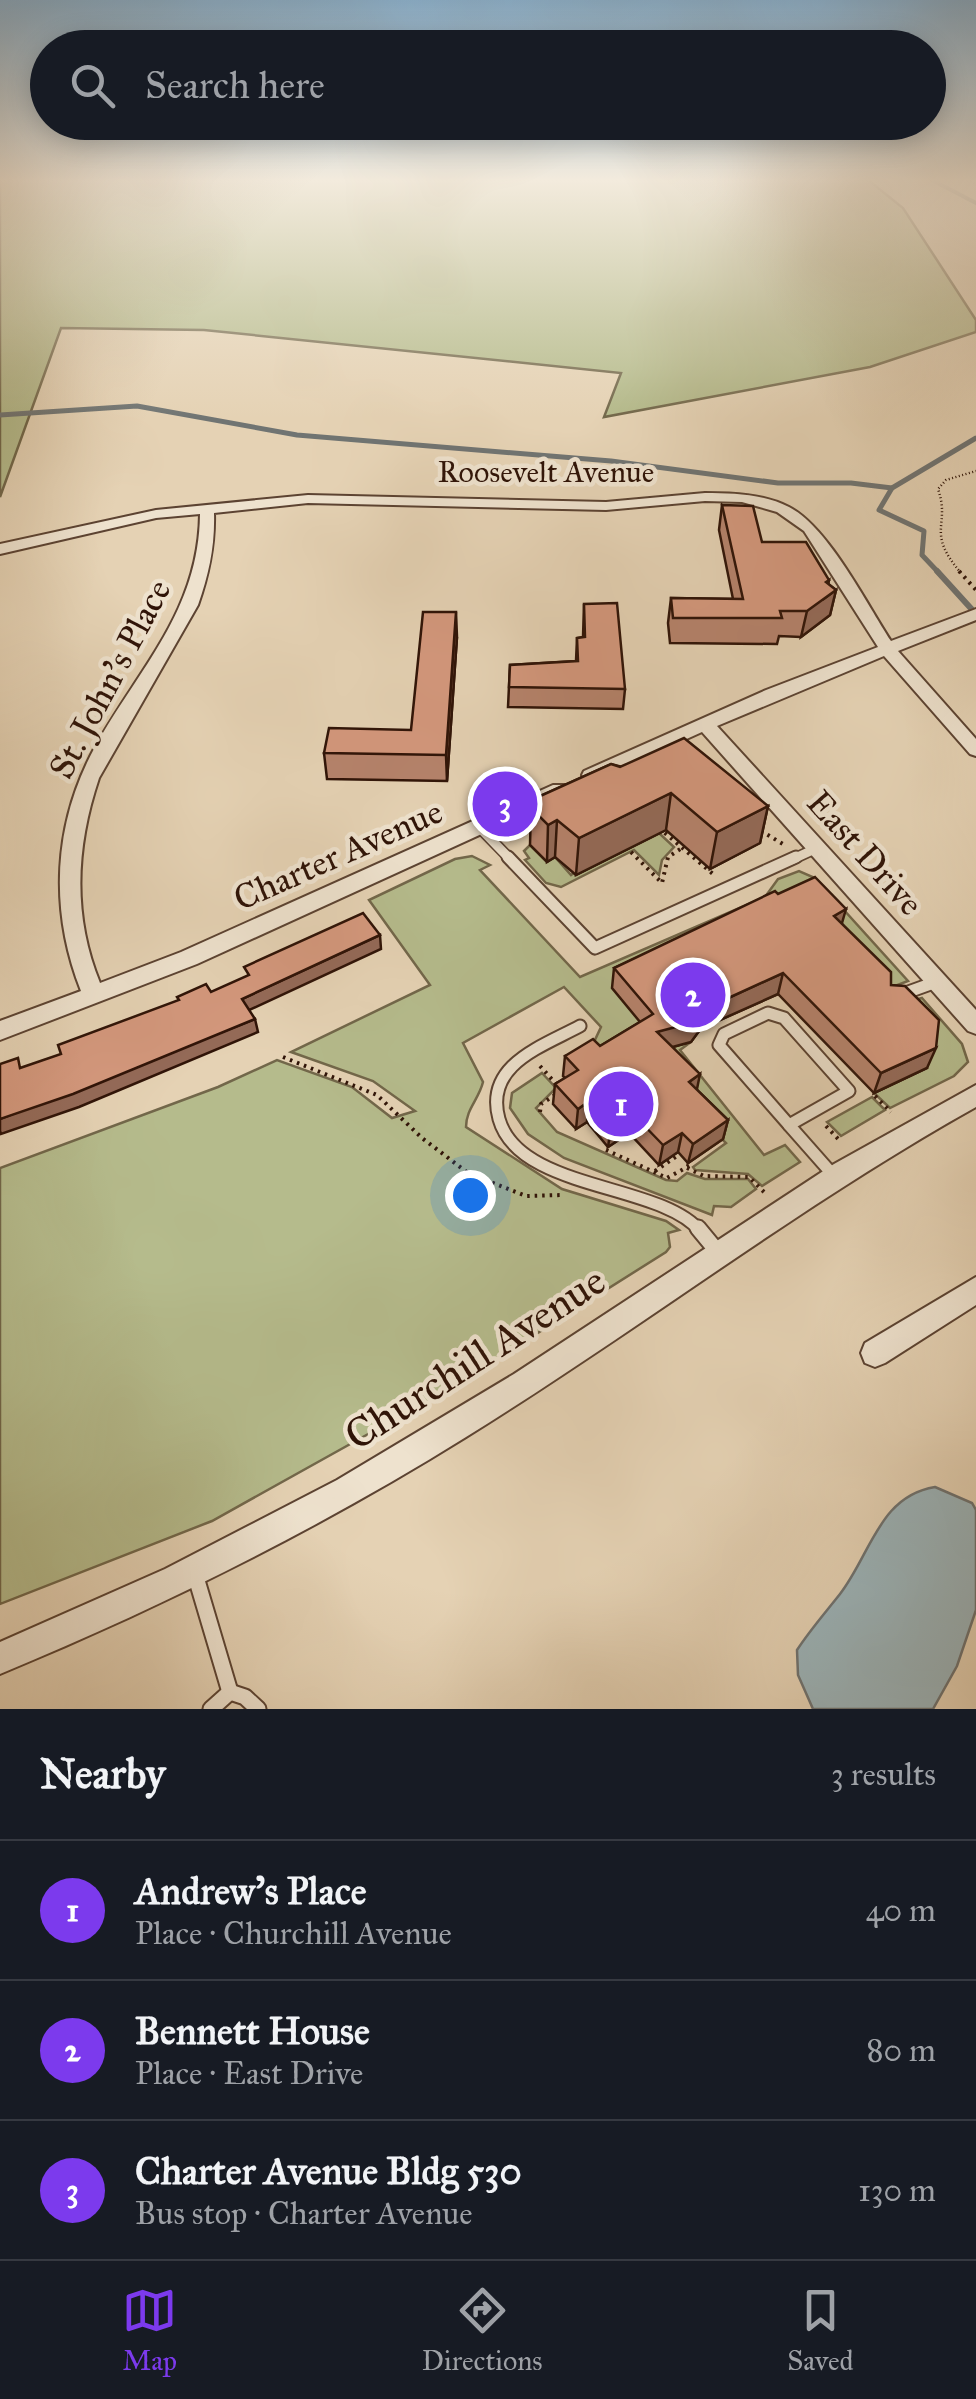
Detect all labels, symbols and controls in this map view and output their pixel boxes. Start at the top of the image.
search box [30,30,946,140]
icon: search [65,58,120,113]
text: Search here [145,62,325,108]
street label: Roosevelt Avenue [438,454,654,490]
street label: St. John's Place [40,572,180,786]
pin: 3 [472,766,538,842]
street label: East Drive [798,782,932,924]
street label: Charter Avenue [227,790,449,920]
pin: 2 [660,958,726,1032]
pin: 1 [588,1066,654,1142]
your location [445,1170,496,1221]
street label: Churchill Avenue [335,1254,615,1462]
text: Nearby [40,1748,165,1800]
text: 3 results [831,1755,936,1794]
text: Andrew's Place [135,1868,367,1914]
text: 1 [66,1891,79,1930]
text: 40 m [866,1891,936,1930]
text: Place · Churchill Avenue [135,1914,452,1953]
text: Bennett House [135,2008,370,2054]
text: 2 [65,2031,80,2070]
text: 80 m [867,2031,936,2070]
text: Place · East Drive [135,2054,363,2093]
text: Charter Avenue Bldg 530 [135,2148,522,2194]
text: 3 [66,2171,79,2210]
text: 130 m [858,2171,936,2210]
text: Bus stop · Charter Avenue [135,2194,473,2233]
tab: Map [122,2283,177,2378]
tab: Directions [422,2283,543,2378]
tab: Saved [787,2283,854,2378]

